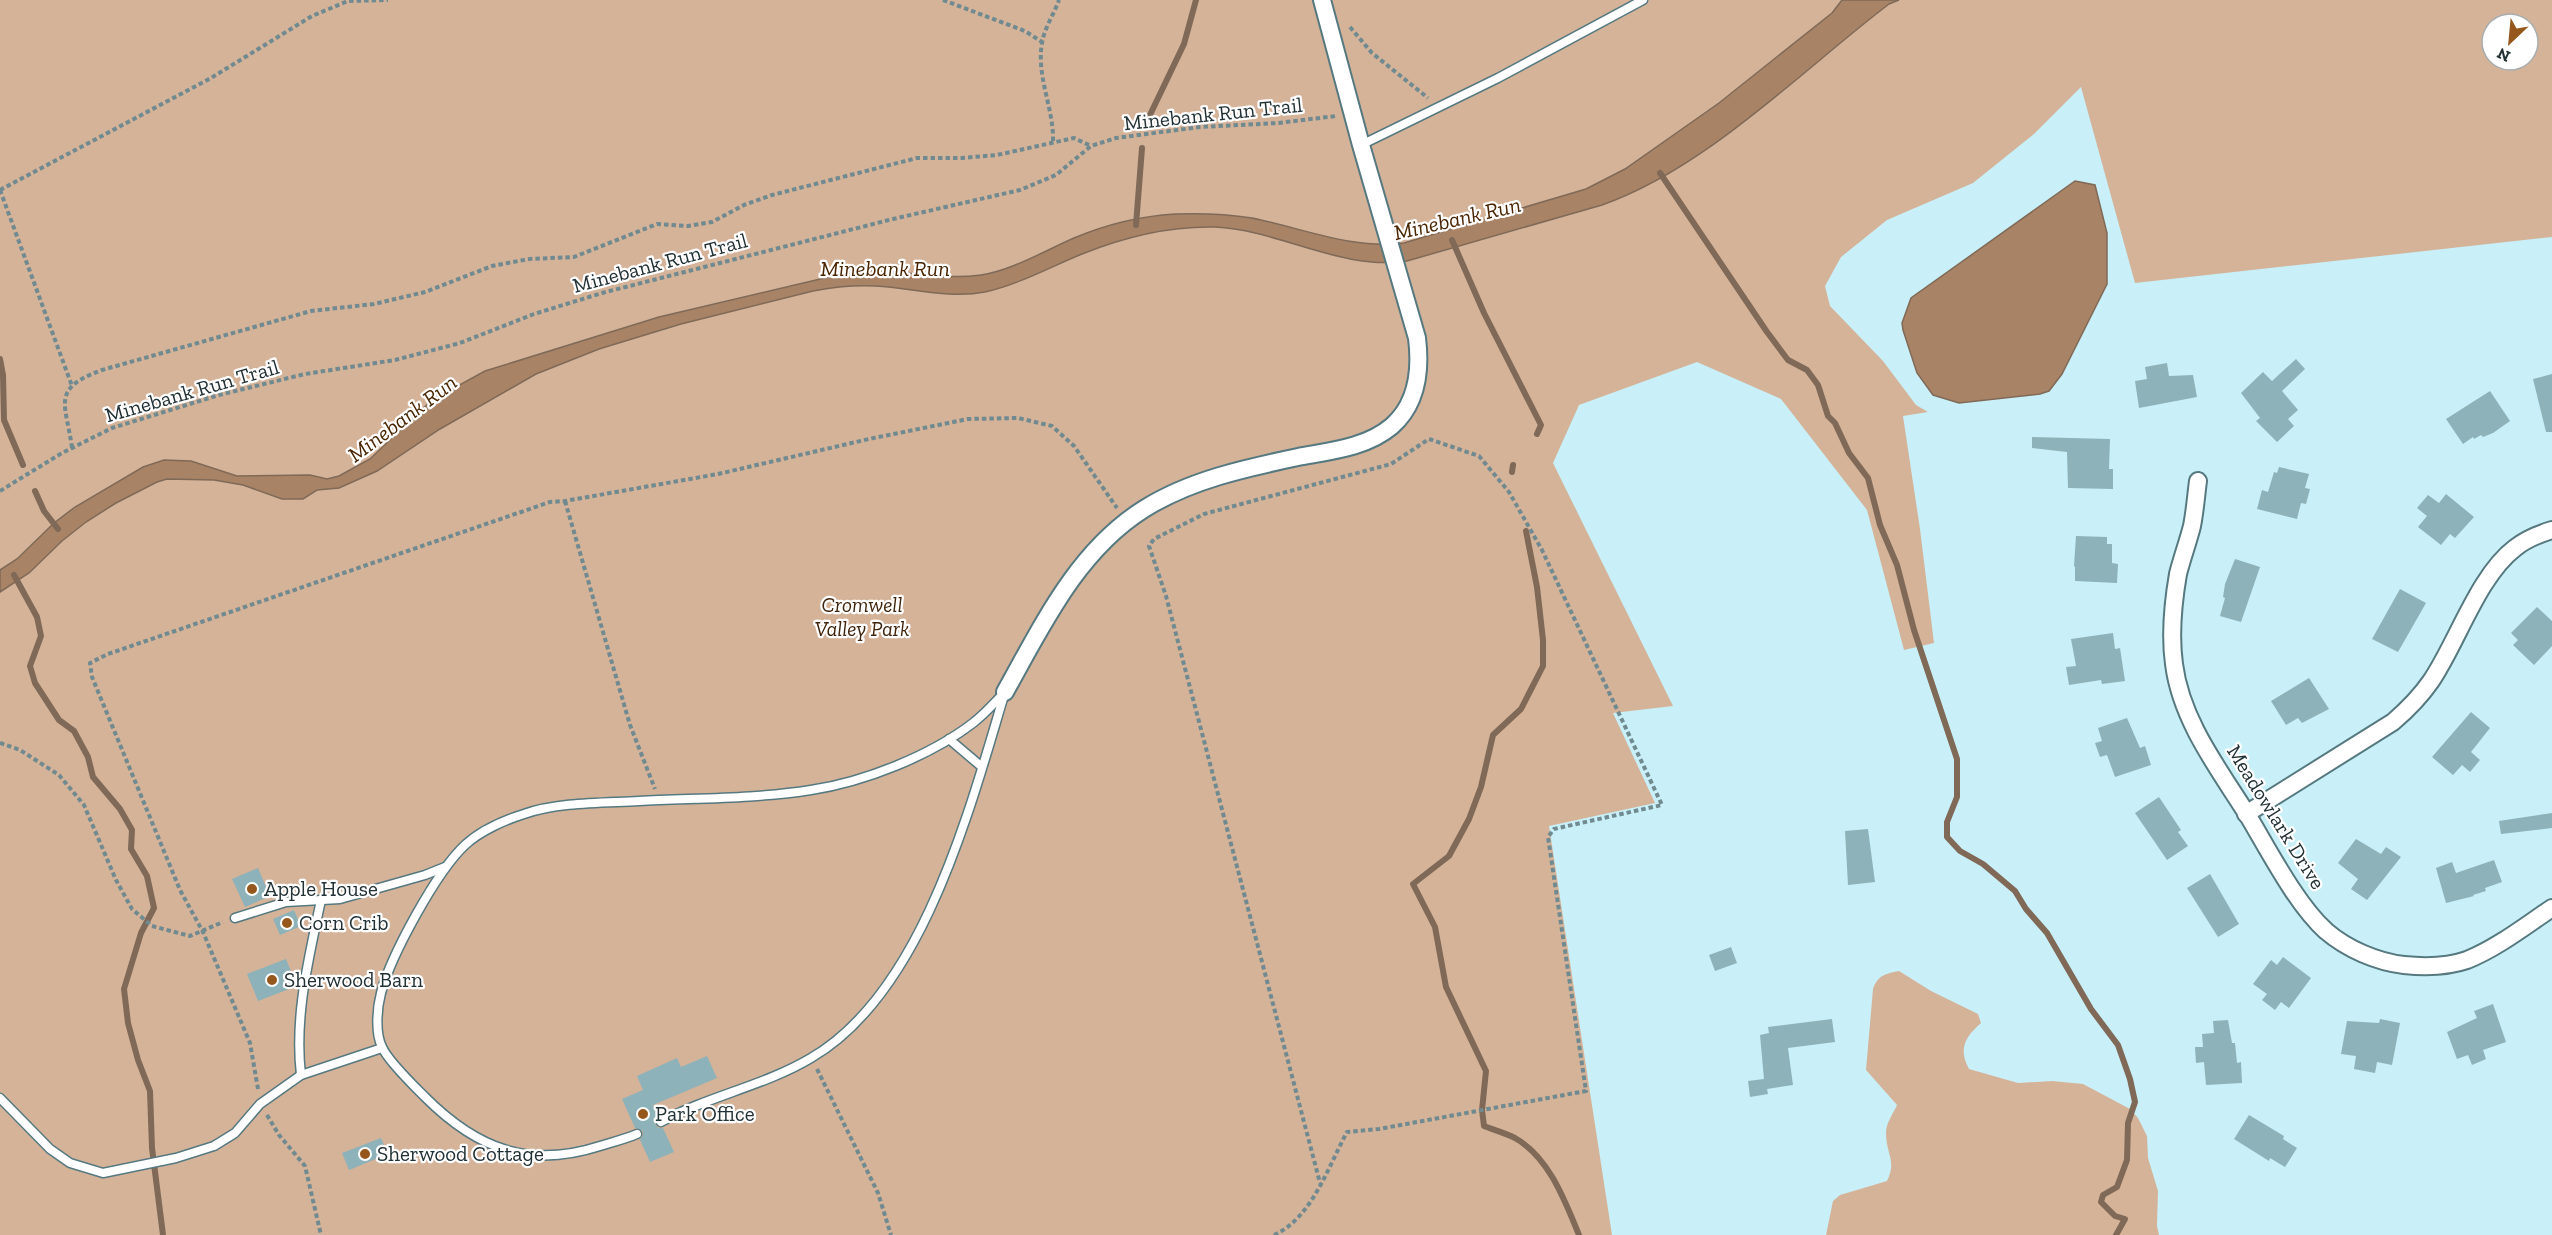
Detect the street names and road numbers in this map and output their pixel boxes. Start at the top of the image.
street label: Minebank Run Trail [1122,92,1304,135]
street label: Minebank Run Trail [570,227,750,298]
street label: Minebank Run Trail [102,354,282,427]
street label: Meadowlark Drive [2222,740,2331,894]

